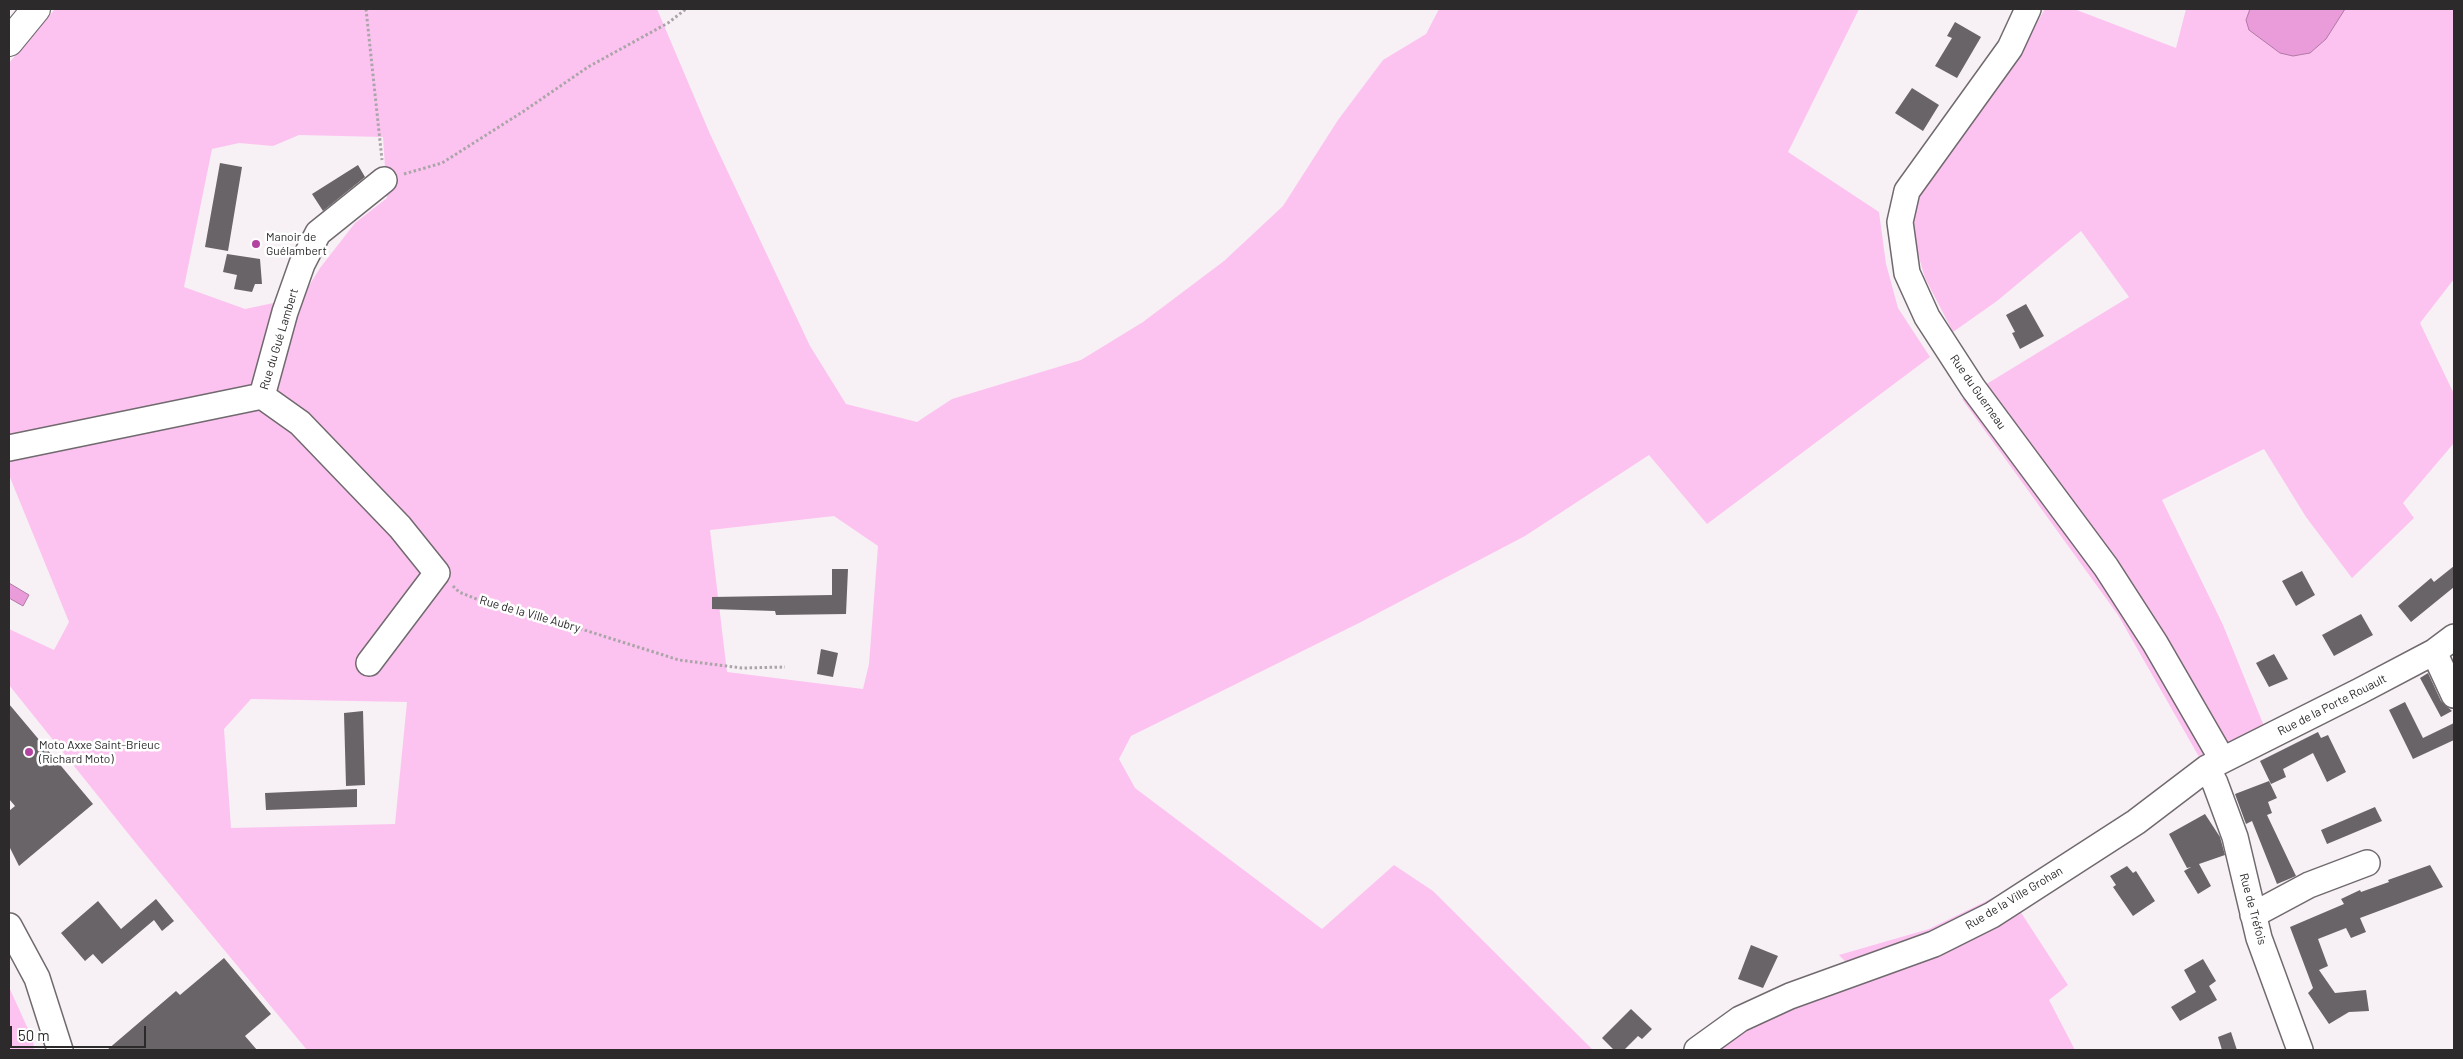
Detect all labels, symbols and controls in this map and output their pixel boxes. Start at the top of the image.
place label: Manoir de Guélambert [266,230,327,258]
marker: Manoir de Guélambert [250,238,262,250]
street label: Rue du Gué Lambert [257,287,301,391]
street label: Rue du Guerneau [1947,352,2009,432]
street label: Rue de la Ville Aubry [478,593,582,635]
street label: Rue de la Porte Rouault [2275,671,2389,739]
place label: Moto Axxe Saint-Brieuc (Richard Moto) [39,738,160,766]
marker: Moto Axxe Saint-Brieuc (Richard Moto) [23,746,35,758]
street label: Rue de la Ville Grohan [1963,863,2065,933]
street label: Rue de Tréfois [2236,871,2270,947]
scale bar [12,1016,149,1048]
text: 50 m [18,1026,50,1044]

